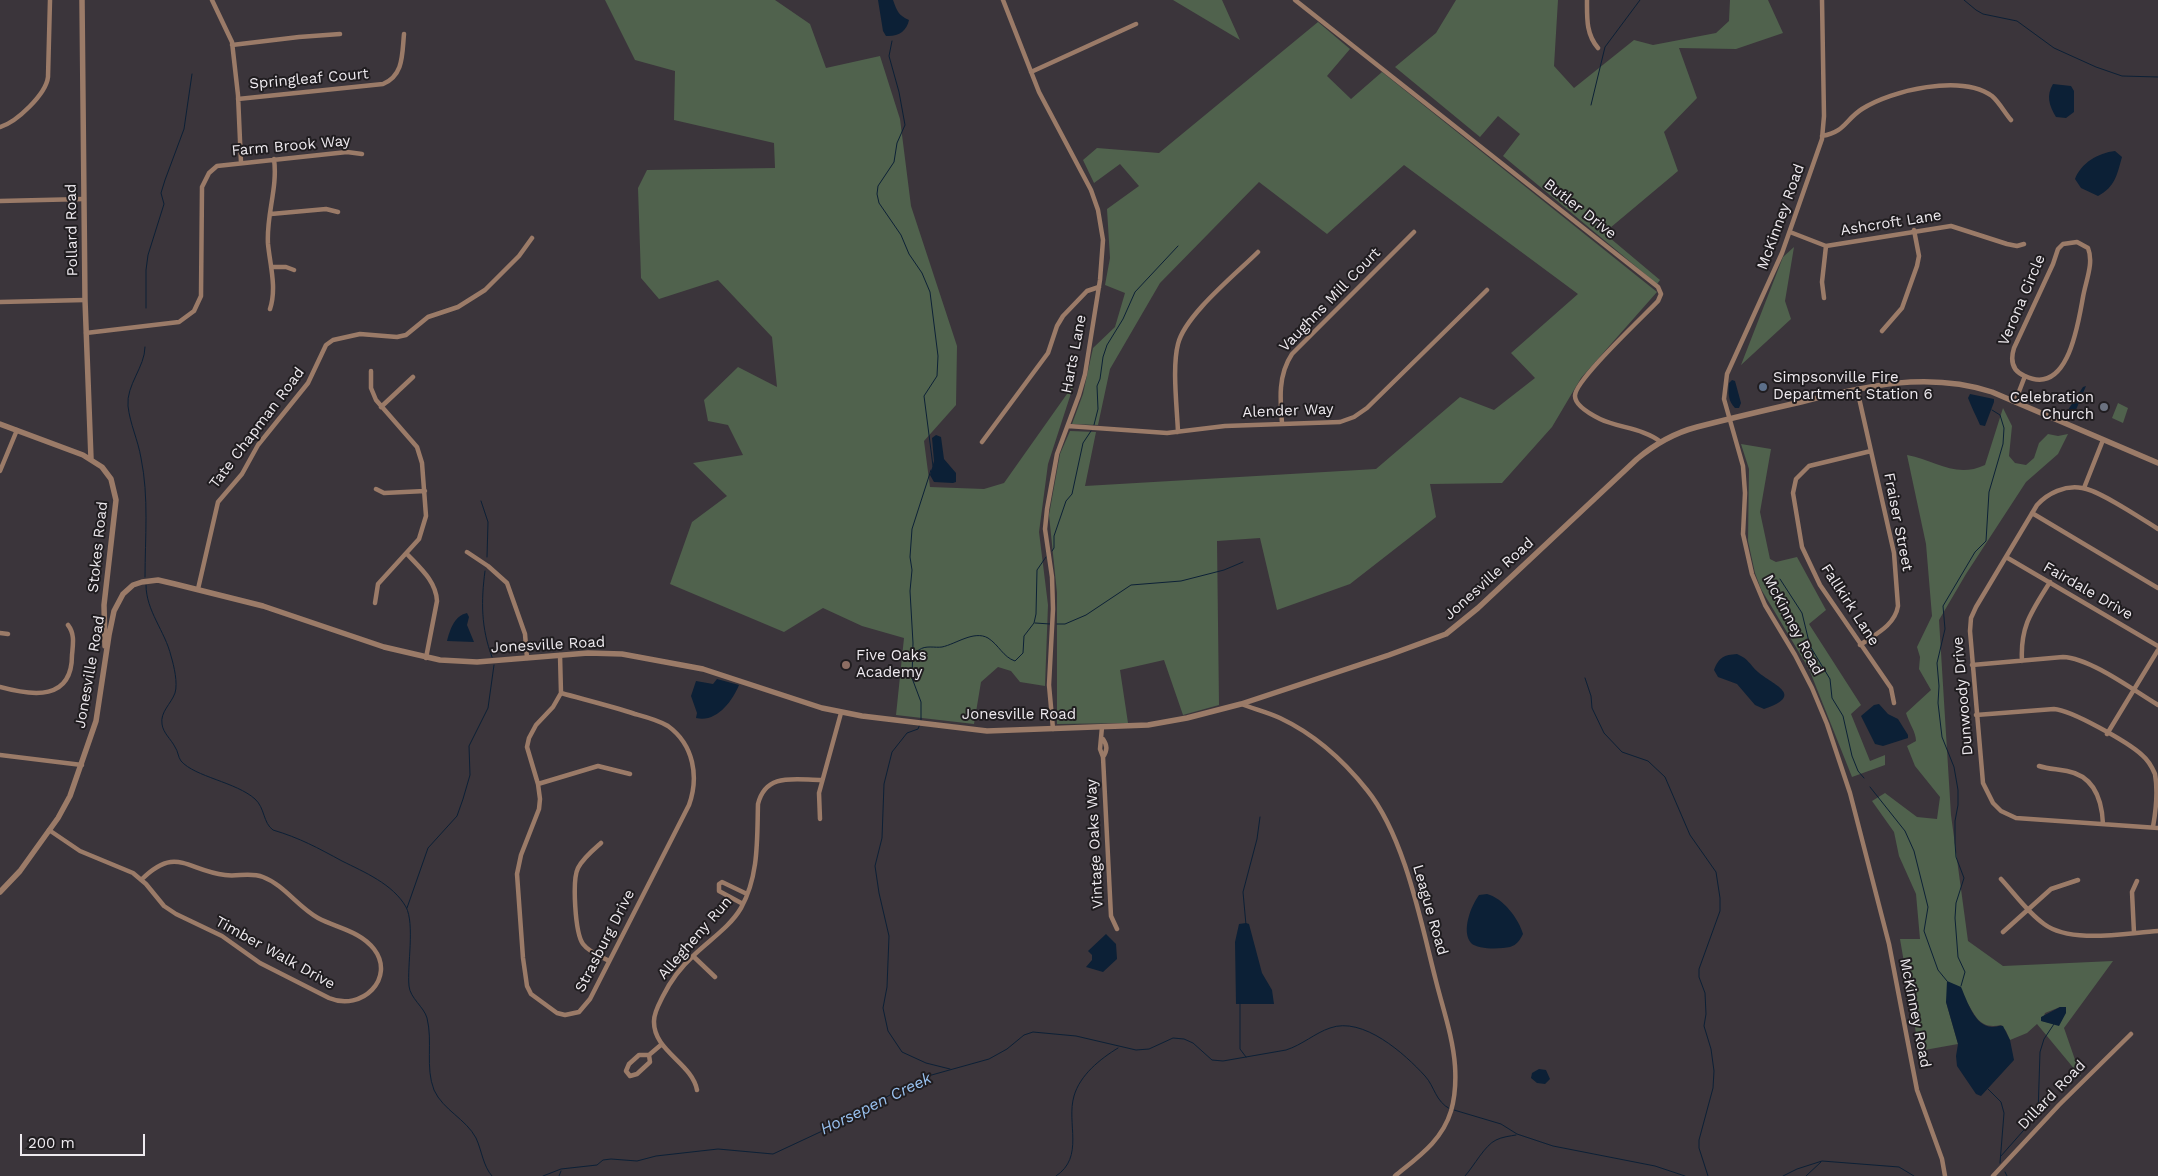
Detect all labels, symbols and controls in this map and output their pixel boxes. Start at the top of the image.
street label: Springleaf Court [249,65,369,93]
street label: Farm Brook Way [231,132,351,160]
street label: McKinney Road [1754,162,1808,272]
street label: Butler Drive [1540,175,1620,243]
street label: Pollard Road [62,184,82,276]
street label: Ashcroft Lane [1839,206,1943,240]
street label: Vaughns Mill Court [1276,244,1384,356]
street label: Verona Circle [1995,252,2049,348]
street label: Harts Lane [1058,313,1090,395]
street label: Tate Chapman Road [206,364,308,492]
place label: Simpsonville Fire Department Station 6 [1773,369,1933,404]
marker: Simpsonville Fire Department Station 6 [1757,381,1769,393]
place label: Celebration Church [2010,389,2094,424]
street label: Alender Way [1242,400,1334,422]
marker: Celebration Church [2098,401,2110,413]
street label: Fraiser Street [1880,471,1916,573]
street label: Stokes Road [84,501,112,593]
street label: Jonesville Road [1440,534,1538,624]
street label: Fairdale Drive [2040,558,2136,624]
street label: Fallkirk Lane [1817,561,1883,649]
street label: McKinney Road [1759,572,1827,678]
street label: Jonesville Road [71,614,109,730]
street label: Jonesville Road [490,633,606,657]
street label: Dunwoody Drive [1949,636,1977,756]
place label: Five Oaks Academy [856,647,927,682]
marker: Five Oaks Academy [840,659,852,671]
street label: Jonesville Road [962,706,1076,724]
street label: Vintage Oaks Way [1083,779,1107,909]
street label: League Road [1408,863,1452,957]
street label: Strasburg Drive [571,887,639,995]
street label: Allegheny Run [654,893,736,983]
street label: Timber Walk Drive [212,913,338,993]
street label: McKinney Road [1896,957,1934,1069]
street label: Dillard Road [2014,1057,2090,1133]
water label: Horsepen Creek [817,1069,935,1139]
scale bar [22,1124,148,1156]
text: 200 m [28,1134,75,1152]

